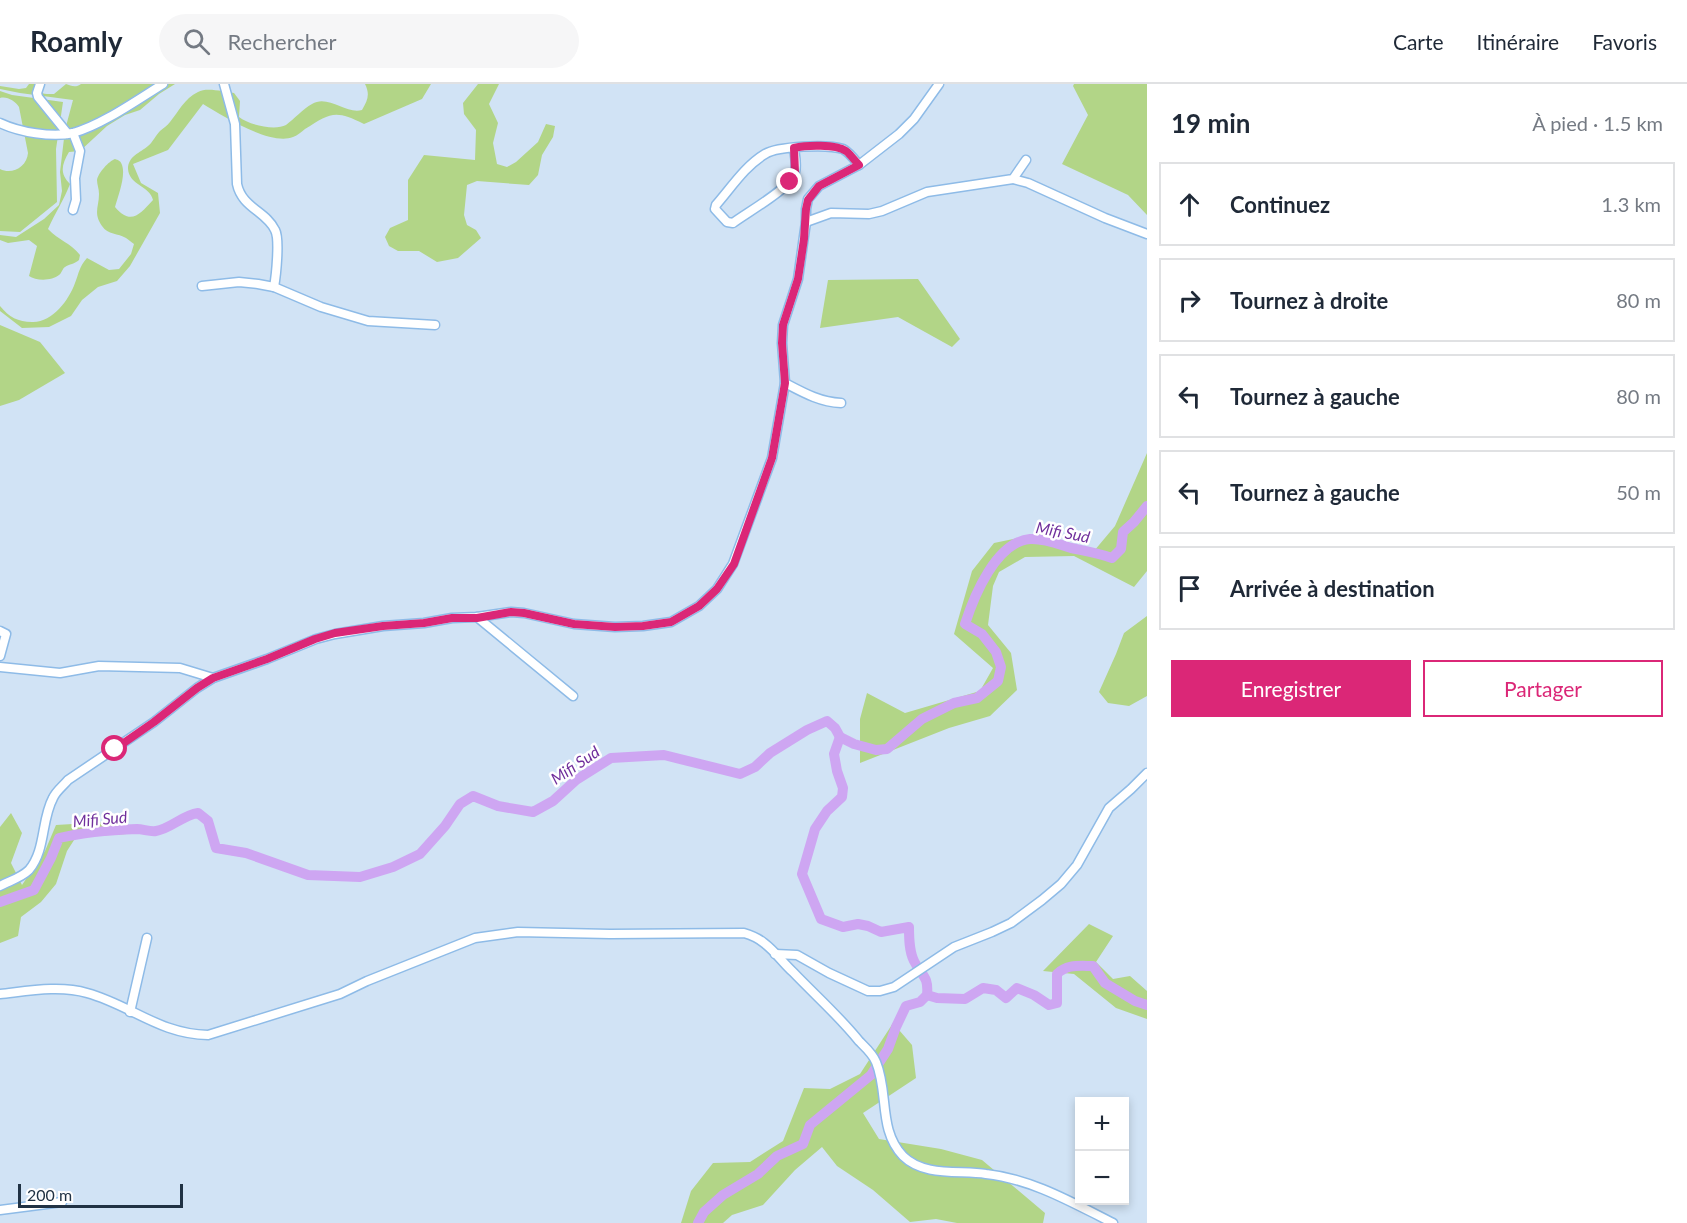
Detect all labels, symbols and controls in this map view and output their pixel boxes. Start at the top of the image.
search box [159,14,579,68]
text: Roamly [30,24,123,58]
icon: search [180,25,213,58]
text: Rechercher [228,28,337,55]
text: Carte [1393,29,1444,54]
text: Itinéraire [1477,29,1559,54]
text: Favoris [1592,29,1657,54]
text: 19 min [1171,107,1251,139]
text: À pied · 1.5 km [1532,111,1663,135]
route end [776,168,802,194]
icon: ahead [1173,188,1206,221]
text: Continuez [1230,191,1330,218]
text: 1.3 km [1601,192,1661,216]
icon: right [1173,284,1206,317]
text: Tournez à droite [1230,287,1388,314]
text: 80 m [1616,288,1661,312]
icon: left [1173,380,1206,413]
text: Tournez à gauche [1230,383,1400,410]
text: 80 m [1616,384,1661,408]
icon: left [1173,476,1206,509]
text: Tournez à gauche [1230,479,1400,506]
text: 50 m [1616,480,1661,504]
water label: Mifi Sud [1034,517,1092,546]
icon: arrive [1173,572,1206,605]
text: Arrivée à destination [1230,575,1435,602]
button: Enregistrer [1171,660,1411,717]
button: Partager [1423,660,1663,717]
route start [101,735,127,761]
water label: Mifi Sud [547,741,603,788]
water label: Mifi Sud [72,807,128,830]
map controls [1075,1097,1129,1205]
button: + [1075,1097,1129,1151]
button: − [1075,1151,1129,1205]
scale bar [18,1181,183,1208]
text: 200 m [27,1185,72,1204]

